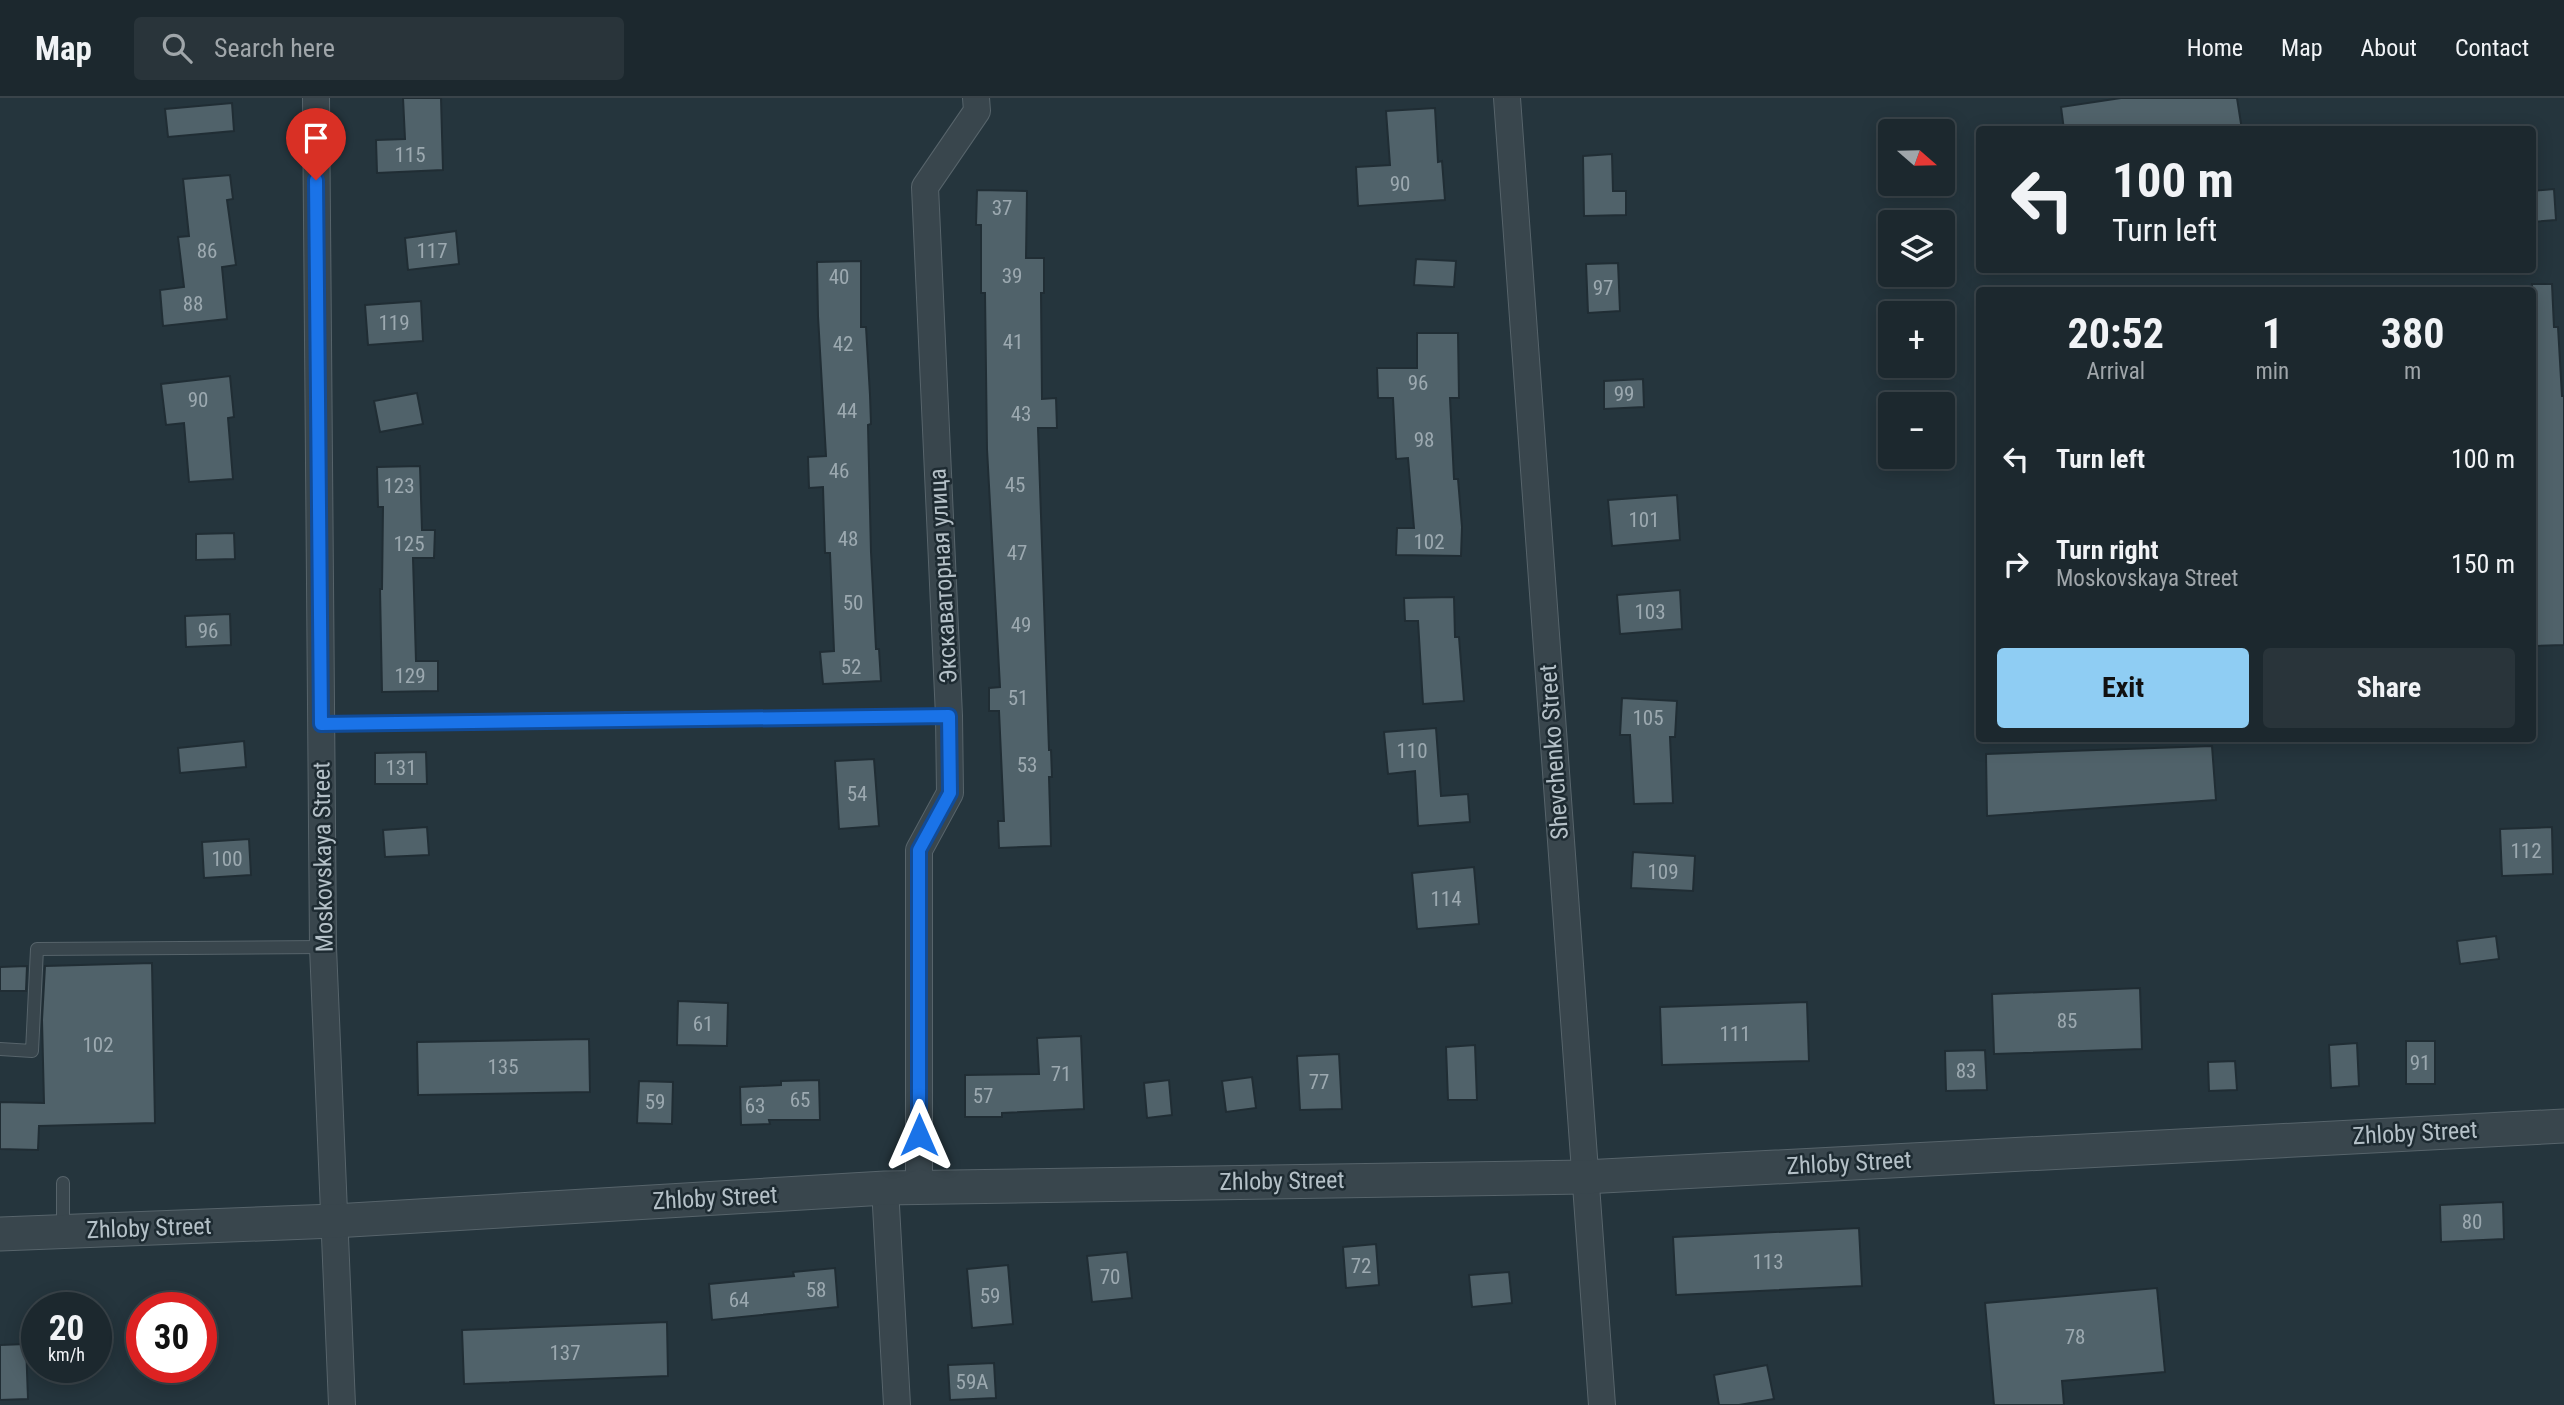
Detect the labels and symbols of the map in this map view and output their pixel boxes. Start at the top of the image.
pin [286,108,346,180]
north arrow [1878,119,1955,196]
house number: 115 [394,143,426,167]
house number: 90 [1390,172,1410,196]
house number: 37 [992,196,1012,220]
house number: 86 [197,239,217,263]
house number: 117 [416,239,448,263]
house number: 39 [1002,264,1022,288]
house number: 40 [829,265,849,289]
house number: 97 [1593,276,1613,300]
house number: 88 [183,292,203,316]
house number: 119 [378,311,410,335]
house number: 41 [1003,330,1023,354]
house number: 42 [833,332,853,356]
house number: 96 [1408,371,1428,395]
house number: 99 [1614,382,1634,406]
house number: 90 [188,388,208,412]
house number: 44 [837,399,857,423]
house number: 43 [1011,402,1031,426]
house number: 98 [1414,428,1434,452]
house number: 46 [829,459,849,483]
street label: Экскаваторная улица [923,468,963,684]
house number: 45 [1005,473,1025,497]
house number: 123 [383,474,415,498]
house number: 101 [1628,508,1660,532]
house number: 48 [838,527,858,551]
house number: 102 [1413,530,1445,554]
house number: 125 [393,532,425,556]
house number: 47 [1007,541,1027,565]
house number: 50 [843,591,863,615]
house number: 103 [1634,600,1666,624]
house number: 49 [1011,613,1031,637]
house number: 96 [198,619,218,643]
house number: 52 [841,655,861,679]
house number: 129 [394,664,426,688]
street label: Shevchenko Street [1534,664,1574,840]
house number: 51 [1008,686,1028,710]
house number: 105 [1632,706,1664,730]
house number: 110 [1396,739,1428,763]
house number: 53 [1017,753,1037,777]
house number: 131 [385,756,417,780]
street label: Moskovskaya Street [307,762,339,952]
house number: 54 [847,782,867,806]
house number: 112 [2510,839,2542,863]
house number: 100 [211,847,243,871]
house number: 109 [1647,860,1679,884]
house number: 114 [1430,887,1462,911]
house number: 85 [2057,1009,2077,1033]
house number: 61 [693,1012,713,1036]
house number: 111 [1719,1022,1751,1046]
house number: 102 [82,1033,114,1057]
house number: 91 [2410,1051,2430,1075]
house number: 135 [487,1055,519,1079]
house number: 83 [1956,1059,1976,1083]
house number: 71 [1051,1062,1071,1086]
house number: 77 [1309,1070,1329,1094]
house number: 57 [973,1084,993,1108]
house number: 65 [790,1088,810,1112]
house number: 59 [645,1090,665,1114]
house number: 63 [745,1094,765,1118]
position arrow [882,1098,956,1172]
street label: Zhloby Street [2352,1116,2478,1150]
street label: Zhloby Street [1786,1146,1912,1180]
street label: Zhloby Street [1219,1166,1345,1196]
street label: Zhloby Street [652,1181,778,1215]
house number: 80 [2462,1210,2482,1234]
street label: Zhloby Street [86,1212,212,1244]
house number: 113 [1752,1250,1784,1274]
house number: 72 [1351,1254,1371,1278]
house number: 70 [1100,1265,1120,1289]
house number: 58 [806,1278,826,1302]
house number: 59 [980,1284,1000,1308]
house number: 64 [729,1288,749,1312]
speed limit sign: 30 [126,1292,217,1383]
house number: 78 [2065,1325,2085,1349]
house number: 137 [549,1341,581,1365]
house number: 59А [956,1370,988,1394]

